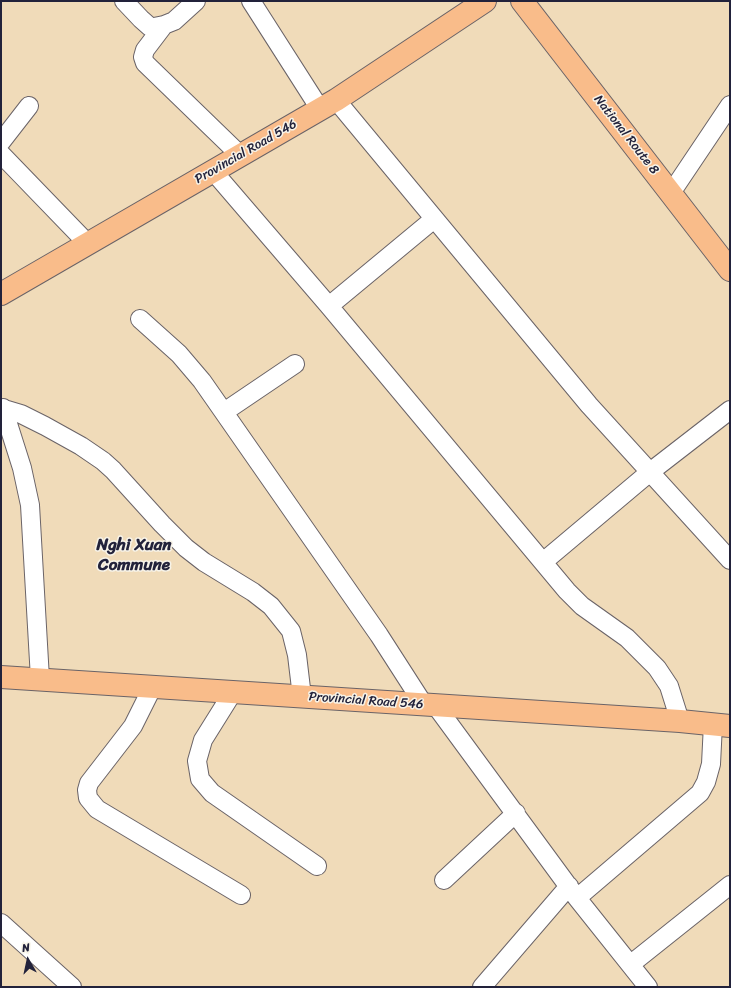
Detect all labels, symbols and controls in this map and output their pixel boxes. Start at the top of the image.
street label: National Route 8 [590,92,662,178]
street label: Provincial Road 546 [192,117,300,187]
district label: Nghi Xuan Commune [96,536,172,576]
street label: Provincial Road 546 [308,689,424,713]
text: N [21,938,31,958]
north arrow [8,940,48,980]

